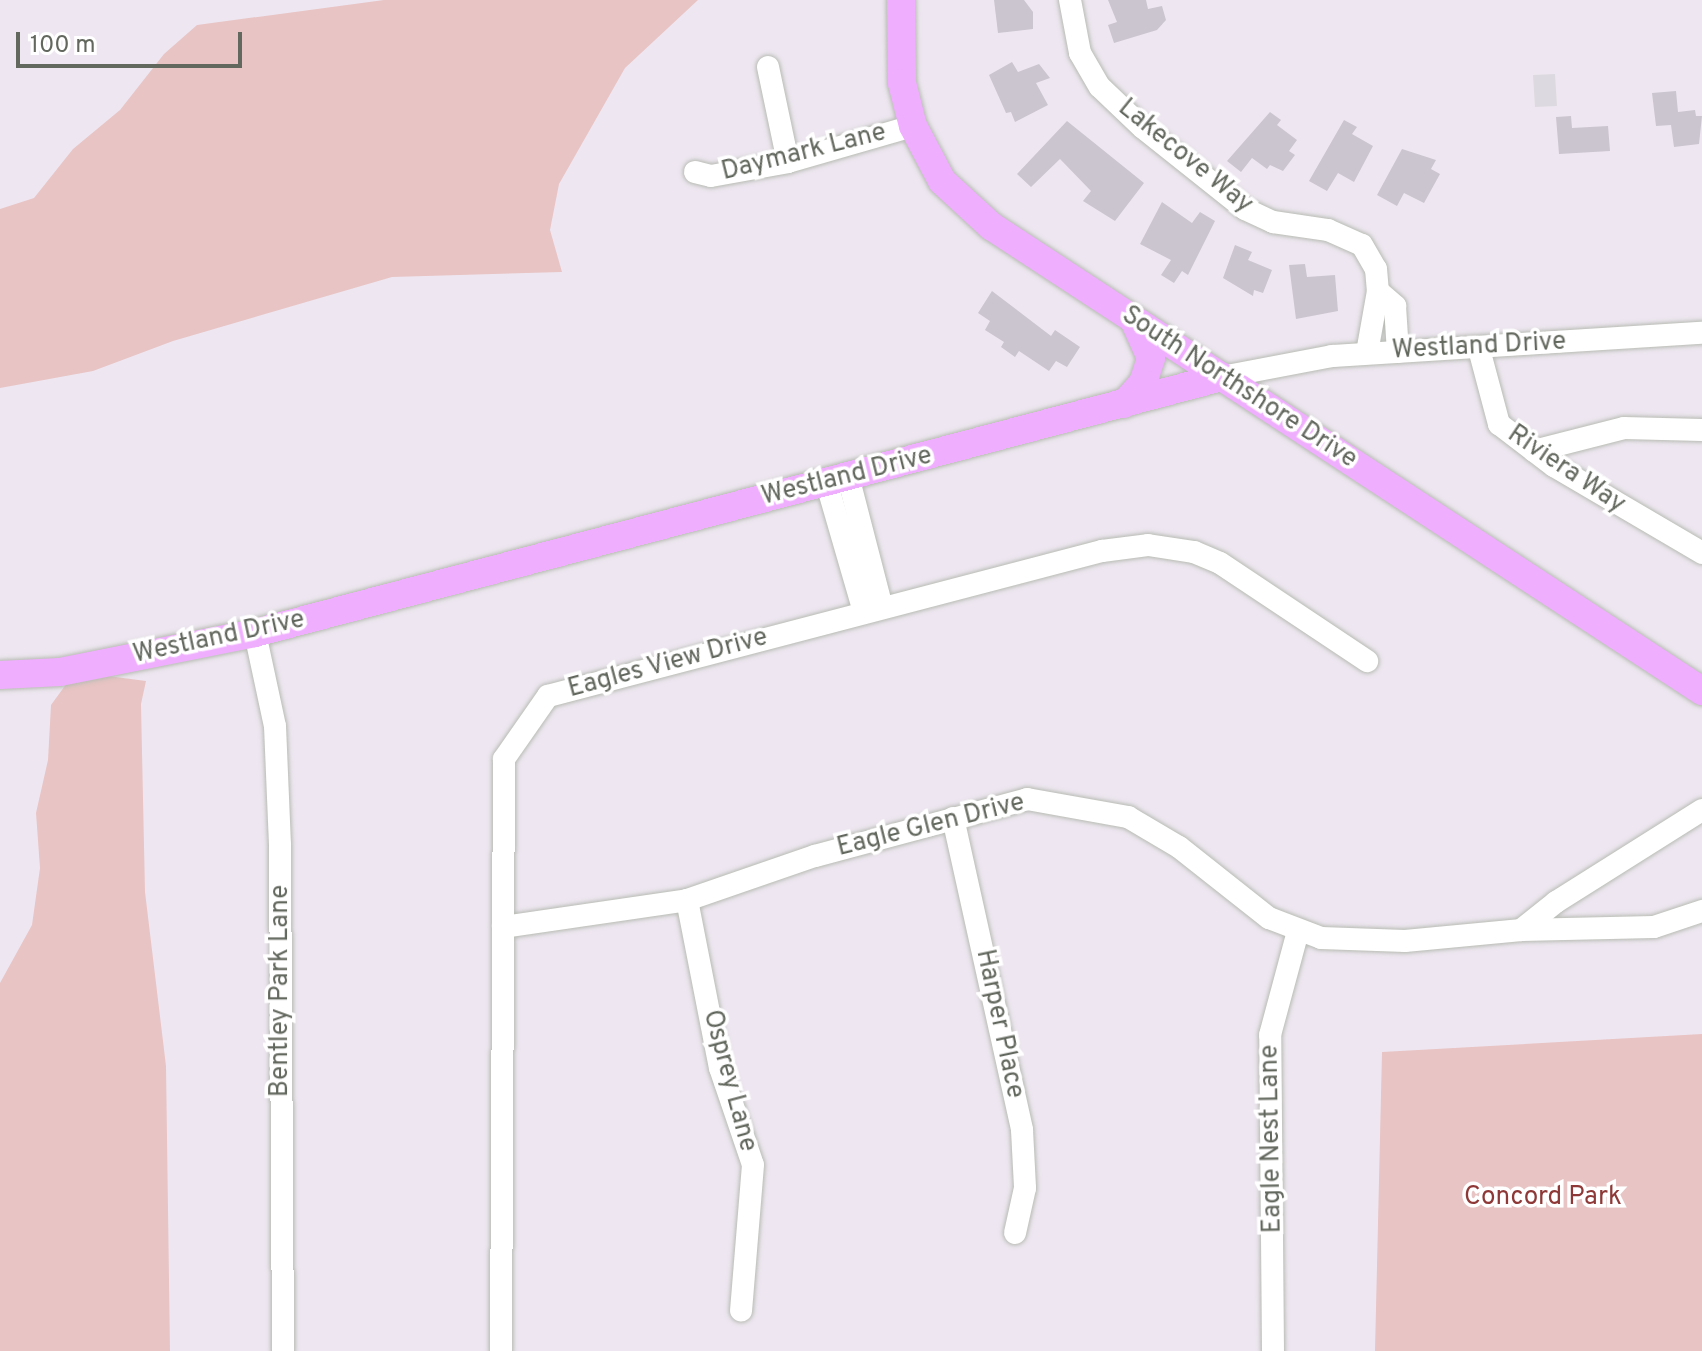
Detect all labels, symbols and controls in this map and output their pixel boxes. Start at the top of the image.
scale bar [20,16,246,66]
text: 100 m [30,31,96,61]
street label: Lakecove Way [1111,93,1259,221]
street label: Daymark Lane [718,117,890,189]
street label: South Northshore Drive [1115,300,1363,476]
street label: Westland Drive [1391,327,1567,367]
street label: Riviera Way [1501,419,1631,521]
street label: Westland Drive [759,441,935,513]
street label: Westland Drive [130,605,308,671]
street label: Eagles View Drive [564,622,772,706]
street label: Eagle Glen Drive [834,788,1028,864]
street label: Bentley Park Lane [265,885,297,1097]
street label: Harper Place [968,947,1030,1101]
street label: Osprey Lane [695,1007,763,1155]
street label: Eagle Nest Lane [1255,1044,1289,1234]
park label: Concord Park [1464,1182,1622,1214]

